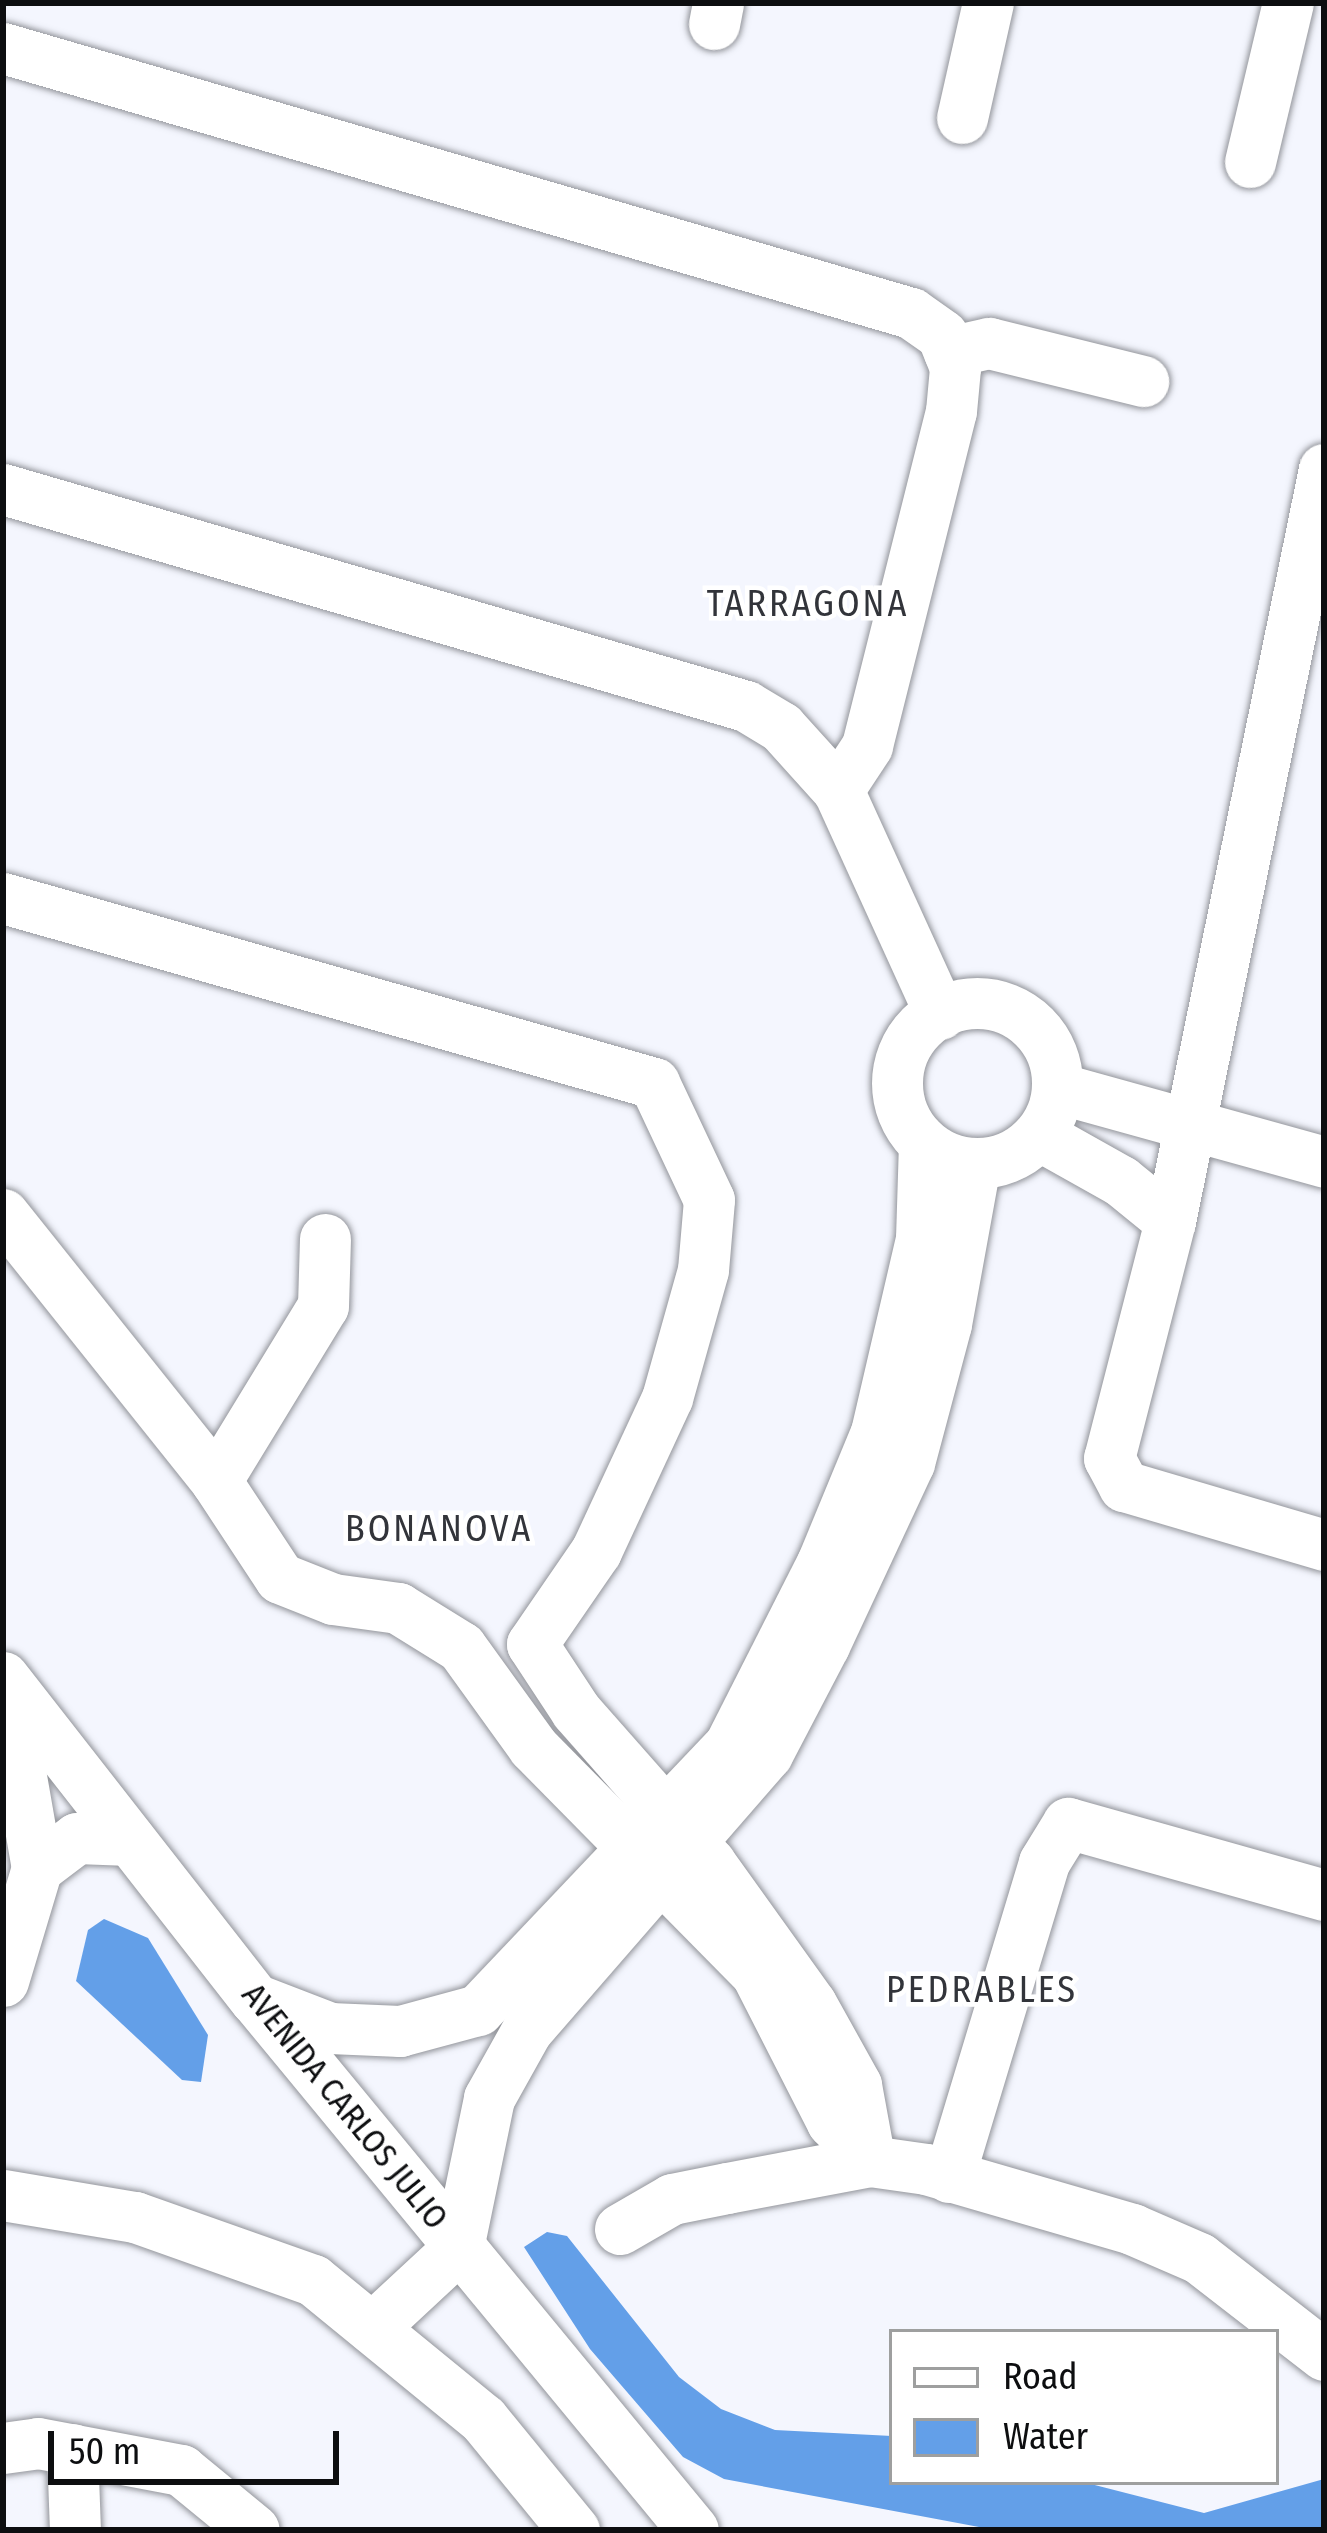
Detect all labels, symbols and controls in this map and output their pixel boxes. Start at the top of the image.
district label: TARRAGONA [707,583,909,627]
district label: BONANOVA [345,1508,533,1552]
district label: PEDRABLES [886,1969,1078,2013]
street label: AVENIDA CARLOS JULIO [233,1976,455,2238]
legend [889,2329,1279,2485]
text: Road [1003,2355,1078,2399]
scale bar [54,2407,345,2481]
text: Water [1003,2415,1088,2459]
text: 50 m [69,2430,140,2474]

